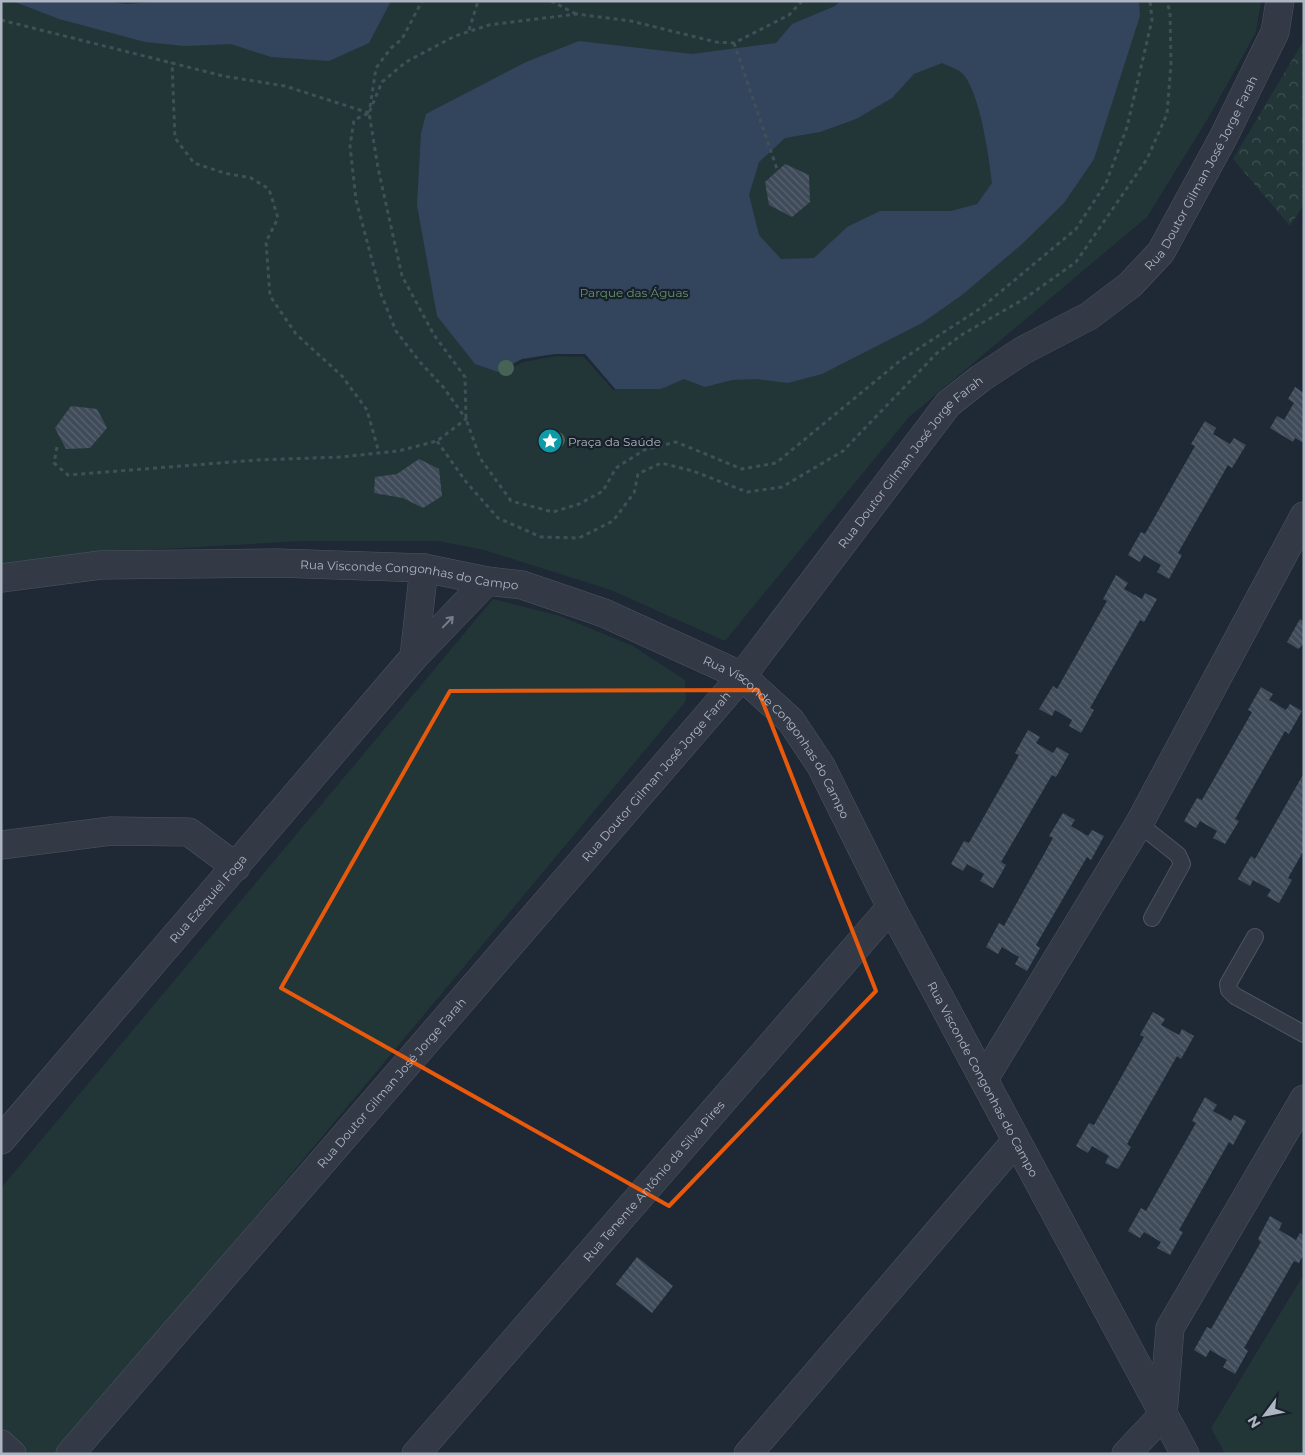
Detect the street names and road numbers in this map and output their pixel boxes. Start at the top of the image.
street label: Rua Doutor Gilman José Jorge Farah [1141,73,1260,273]
street label: Rua Doutor Gilman José Jorge Farah [834,372,986,551]
street label: Rua Visconde Congonhas do Campo [300,556,519,592]
street label: Rua Visconde Congonhas do Campo [701,652,853,821]
street label: Rua Doutor Gilman José Jorge Farah [578,688,733,864]
street label: Rua Ezequiel Foga [166,851,250,946]
street label: Rua Visconde Congonhas do Campo [925,978,1042,1179]
street label: Rua Doutor Gilman José Jorge Farah [313,994,469,1171]
street label: Rua Tenente Antônio da Silva Pires [579,1097,727,1264]

